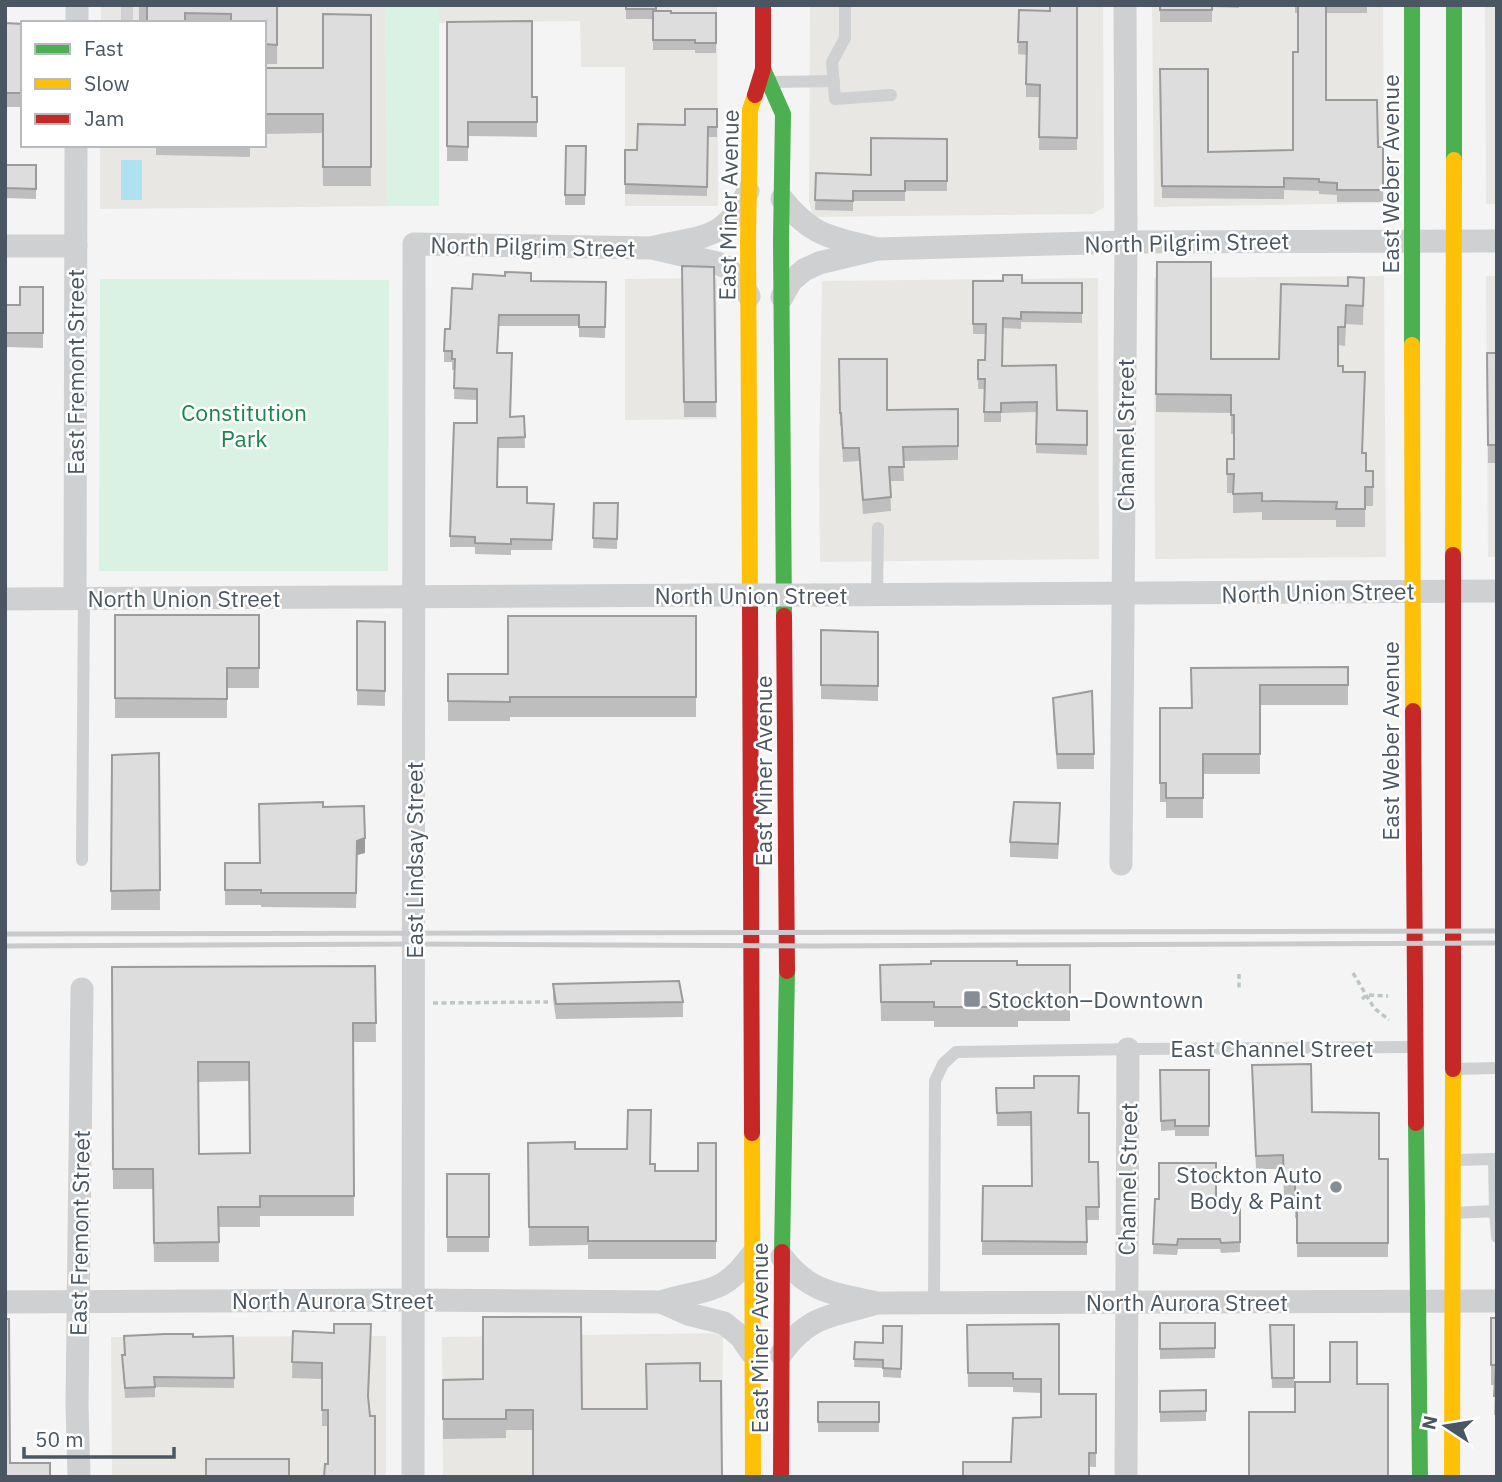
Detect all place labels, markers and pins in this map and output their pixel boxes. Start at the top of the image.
place label: Stockton–Downtown [988,984,1204,1014]
marker: Stockton–Downtown [962,989,982,1009]
place label: Stockton Auto Body & Paint [1176,1159,1322,1215]
marker: Stockton Auto Body & Paint [1328,1179,1344,1195]

